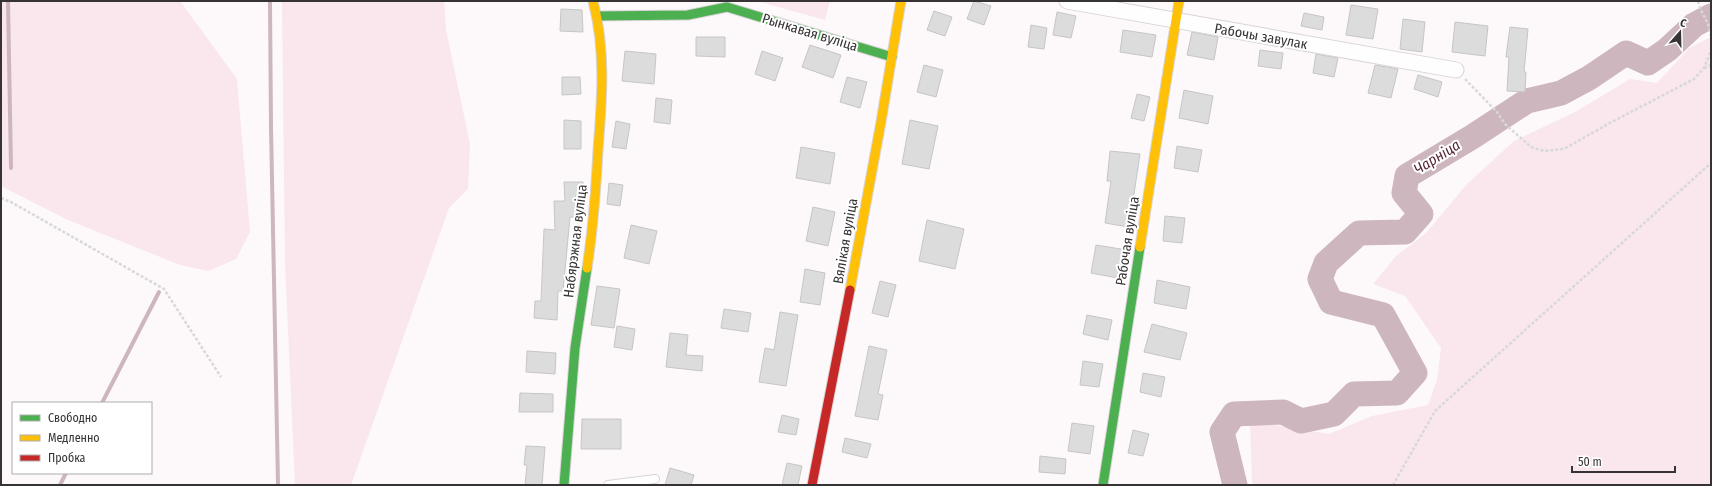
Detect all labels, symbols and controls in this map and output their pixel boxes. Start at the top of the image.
street label: Рынкавая вуліца [760,10,860,55]
north arrow [1660,12,1700,52]
text: С [1678,16,1688,30]
street label: Рабочы завулак [1213,20,1309,53]
water label: Чарніца [1411,136,1464,178]
street label: Набярэжная вуліца [560,183,591,299]
street label: Рабочая вуліца [1112,195,1143,287]
street label: Вялікая вуліца [830,197,861,285]
legend [12,402,152,474]
text: Свободно [48,411,97,425]
text: Медленно [48,431,100,445]
scale bar [1572,448,1675,474]
text: Пробка [48,451,86,465]
text: 50 m [1578,455,1602,469]

